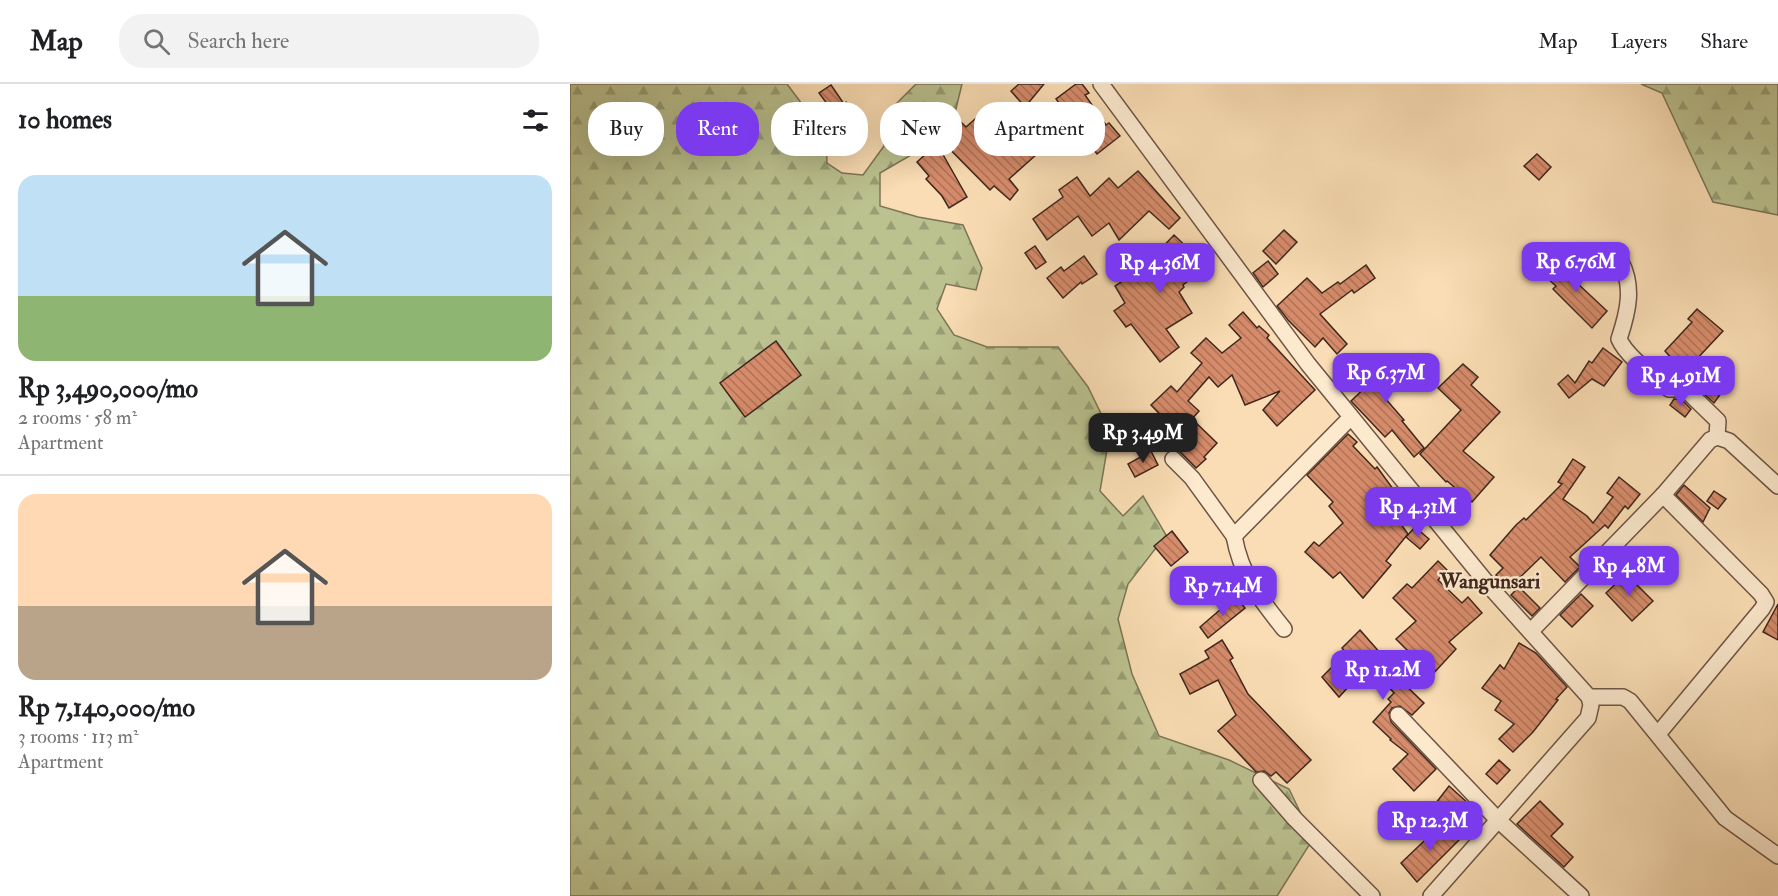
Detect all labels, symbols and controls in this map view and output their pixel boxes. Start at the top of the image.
search box [119,14,539,68]
text: Map [30,24,83,59]
icon: search [140,25,173,58]
text: Search here [188,27,289,55]
text: Map [1538,28,1578,55]
text: Layers [1611,28,1667,55]
text: Share [1700,28,1748,55]
chip: Buy [588,102,664,156]
chip: Rent [676,102,759,156]
chip: Filters [771,102,868,156]
chip: New [880,102,962,156]
chip: Apartment [974,102,1105,156]
text: 10 homes [18,104,112,136]
icon: filters [519,104,552,137]
icon: home [231,214,339,322]
pin: Rp 6.76M [1514,242,1638,293]
pin: Rp 4.36M [1098,243,1222,294]
text: Rp 6.76M [1536,249,1616,274]
text: Rp 4.36M [1120,250,1200,275]
pin: Rp 6.37M [1324,353,1448,404]
pin: Rp 4.91M [1619,356,1743,407]
text: Rp 6.37M [1347,360,1425,385]
text: Rp 4.91M [1641,363,1721,388]
text: Rp 3,490,000/mo [18,373,198,405]
text: 2 rooms · 58 m² [18,405,137,430]
pin: Rp 3.49M [1081,413,1205,464]
text: Rp 3.49M [1103,420,1183,445]
text: Apartment [18,430,103,455]
pin: Rp 4.31M [1356,487,1480,538]
text: Rp 4.31M [1379,494,1457,519]
icon: home [231,533,339,641]
pin: Rp 4.8M [1574,546,1684,597]
text: Rp 4.8M [1593,553,1665,578]
pin: Rp 7.14M [1161,566,1285,617]
district label: Wangunsari [1439,568,1541,595]
text: Rp 7.14M [1184,573,1262,598]
pin: Rp 11.2M [1321,650,1445,701]
text: Rp 11.2M [1345,657,1421,682]
text: Rp 7,140,000/mo [18,692,195,724]
text: 3 rooms · 113 m² [18,724,139,749]
text: Apartment [18,749,103,774]
pin: Rp 12.3M [1368,801,1492,852]
text: Rp 12.3M [1392,808,1468,833]

